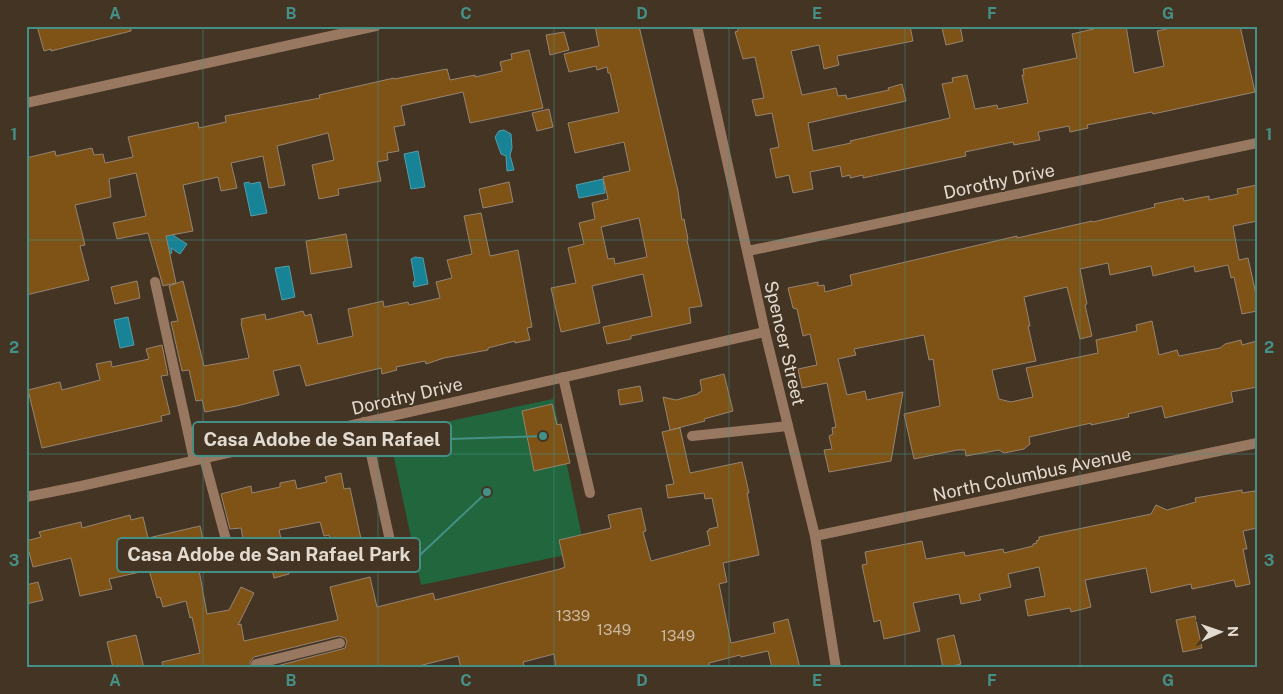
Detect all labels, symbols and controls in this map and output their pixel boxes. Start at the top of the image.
text: A [109,4,121,23]
text: B [286,4,297,23]
text: C [460,4,472,23]
text: D [636,4,648,23]
text: E [812,4,822,23]
text: F [987,4,997,23]
text: G [1162,4,1174,23]
text: 1 [11,125,17,144]
text: 1 [1266,125,1272,144]
street label: Dorothy Drive [941,159,1057,203]
street label: Spencer Street [760,279,810,407]
text: 2 [9,338,19,357]
text: 2 [1264,338,1274,357]
street label: Dorothy Drive [349,373,465,419]
callout: Casa Adobe de San Rafael [193,422,451,456]
text: Casa Adobe de San Rafael [203,428,441,450]
street label: North Columbus Avenue [931,443,1133,505]
callout: Casa Adobe de San Rafael Park [117,538,420,572]
text: Casa Adobe de San Rafael Park [127,543,411,565]
text: 3 [9,551,19,570]
text: 3 [1264,551,1274,570]
north arrow [1196,606,1246,656]
house number: 1339 [556,607,590,624]
house number: 1349 [597,621,631,638]
text: N [1225,626,1241,637]
house number: 1349 [661,627,695,644]
text: A [109,671,121,690]
text: B [286,671,297,690]
text: C [460,671,472,690]
text: D [636,671,648,690]
text: E [812,671,822,690]
text: F [987,671,997,690]
text: G [1162,671,1174,690]

